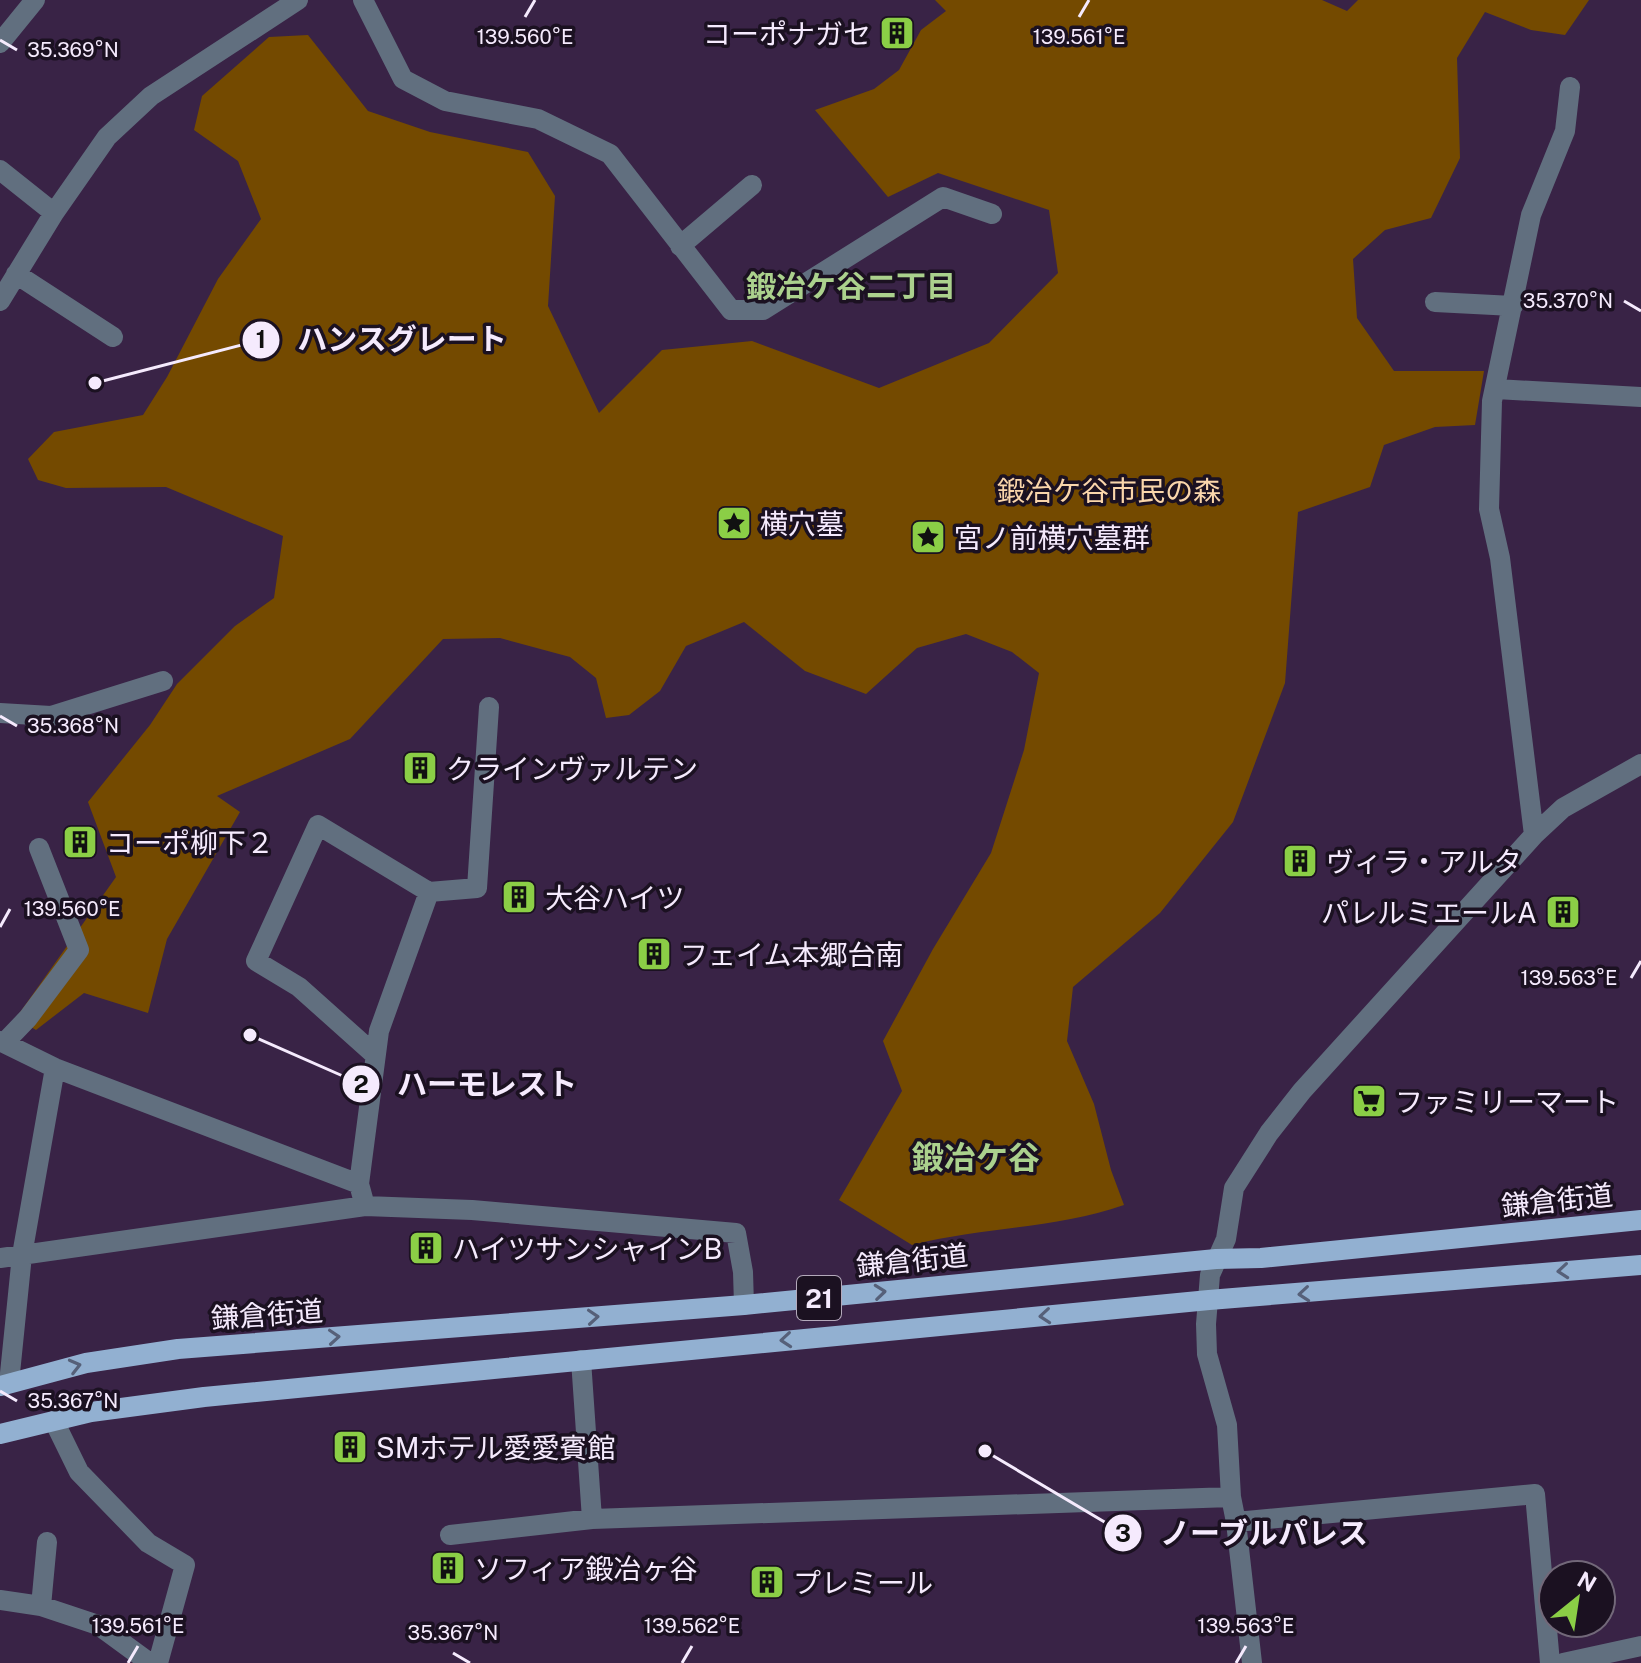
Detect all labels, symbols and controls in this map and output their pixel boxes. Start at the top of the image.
building icon: コーポナガセ [878,14,916,52]
place label: コーポナガセ [703,17,871,50]
text: 139.560°E [477,25,573,49]
text: 139.561°E [1033,25,1125,49]
text: 35.369°N [27,38,119,62]
district label: 鍛冶ケ谷二丁目 [746,268,956,304]
text: 35.370°N [1523,289,1613,313]
callout: ハンスグレート [241,313,523,367]
text: ハンスグレート [297,321,507,357]
text: 1 [256,325,266,353]
park label: 鍛冶ケ谷市民の森 [997,474,1221,507]
place icon: 横穴墓 [715,504,753,542]
place label: 横穴墓 [760,507,844,540]
place icon: 宮ノ前横穴墓群 [909,518,947,556]
place label: 宮ノ前横穴墓群 [954,521,1150,554]
text: 35.368°N [27,714,119,738]
building icon: クラインヴァルテン [401,749,439,787]
place label: クラインヴァルテン [446,752,698,785]
building icon: コーポ柳下２ [61,823,99,861]
place label: コーポ柳下２ [106,826,274,859]
building icon: ヴィラ・アルタ [1281,842,1319,880]
place label: ヴィラ・アルタ [1326,845,1522,878]
building icon: 大谷ハイツ [500,878,538,916]
place label: 大谷ハイツ [545,881,684,914]
building icon: パレルミエールA [1544,893,1582,931]
place label: パレルミエールA [1321,896,1537,929]
text: 139.560°E [24,897,120,921]
building icon: フェイム本郷台南 [635,935,673,973]
place label: フェイム本郷台南 [680,938,903,971]
text: 139.563°E [1521,966,1618,990]
callout: ハーモレスト [341,1057,593,1111]
text: ハーモレスト [397,1066,577,1102]
text: 2 [353,1070,369,1098]
supermarket icon: ファミリーマート [1350,1082,1388,1120]
place label: ファミリーマート [1395,1085,1619,1118]
district label: 鍛冶ケ谷 [912,1139,1040,1176]
street label: 鎌倉街道 [1500,1178,1614,1222]
building icon: ハイツサンシャインB [407,1229,445,1267]
place label: ハイツサンシャインB [452,1232,722,1265]
street label: 鎌倉街道 [855,1238,969,1282]
one-way arrow [1556,1263,1569,1280]
road number: 21 [797,1276,841,1320]
one-way arrow [874,1283,887,1300]
one-way arrow [1297,1285,1310,1302]
street label: 鎌倉街道 [210,1294,324,1334]
one-way arrow [1038,1307,1051,1324]
one-way arrow [587,1309,600,1326]
one-way arrow [328,1329,341,1346]
one-way arrow [779,1332,792,1349]
one-way arrow [68,1358,82,1375]
text: 35.367°N [28,1389,118,1413]
building icon: SMホテル愛愛賓館 [331,1428,369,1466]
place label: SMホテル愛愛賓館 [376,1431,615,1464]
callout: ノーブルパレス [1103,1506,1385,1560]
text: ノーブルパレス [1160,1515,1368,1551]
text: 3 [1115,1519,1131,1547]
building icon: ソフィア鍛冶ヶ谷 [429,1549,467,1587]
place label: ソフィア鍛冶ヶ谷 [474,1552,697,1585]
north arrow [1537,1559,1617,1639]
building icon: プレミール [748,1563,786,1601]
place label: プレミール [793,1566,933,1599]
text: N [1573,1566,1601,1597]
text: 139.561°E [92,1614,184,1638]
text: 139.562°E [644,1614,740,1638]
text: 139.563°E [1198,1614,1295,1638]
text: 35.367°N [408,1621,498,1645]

